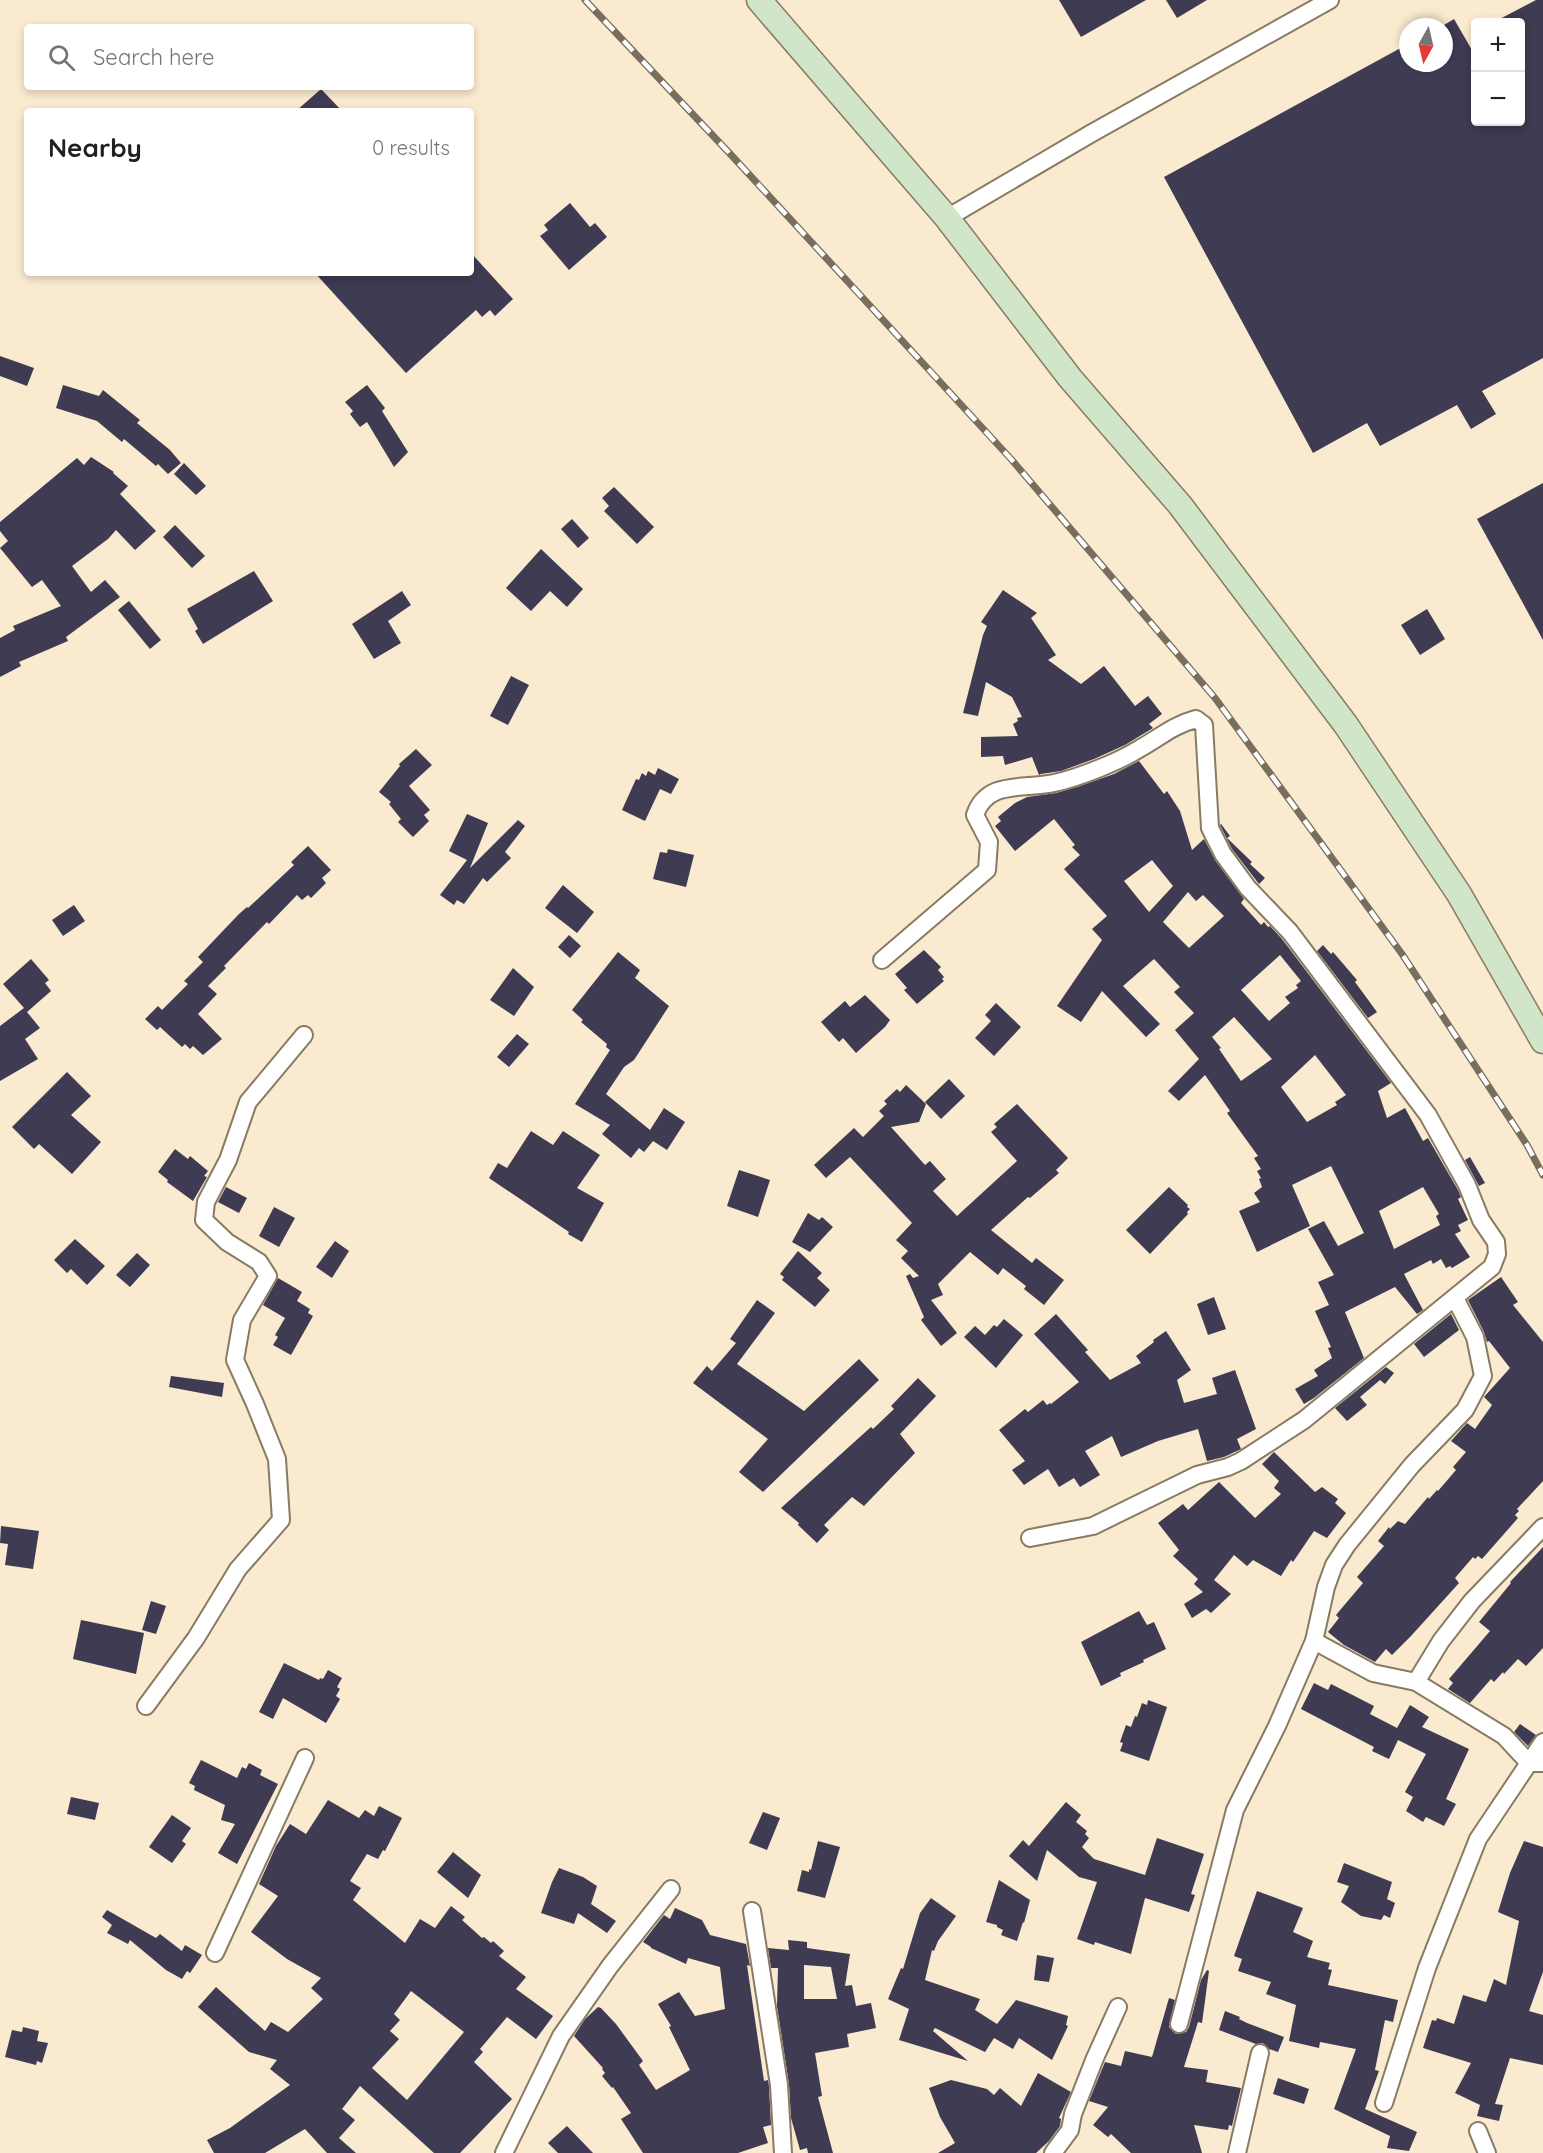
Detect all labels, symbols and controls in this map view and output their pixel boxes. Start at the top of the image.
north arrow [1399,18,1453,72]
map controls [1471,18,1525,126]
button: + [1471,18,1525,72]
search box [24,24,474,90]
icon: search [45,41,78,74]
text: Search here [93,43,214,71]
button: − [1471,72,1525,126]
text: Nearby [48,131,142,164]
text: 0 results [372,135,450,160]

